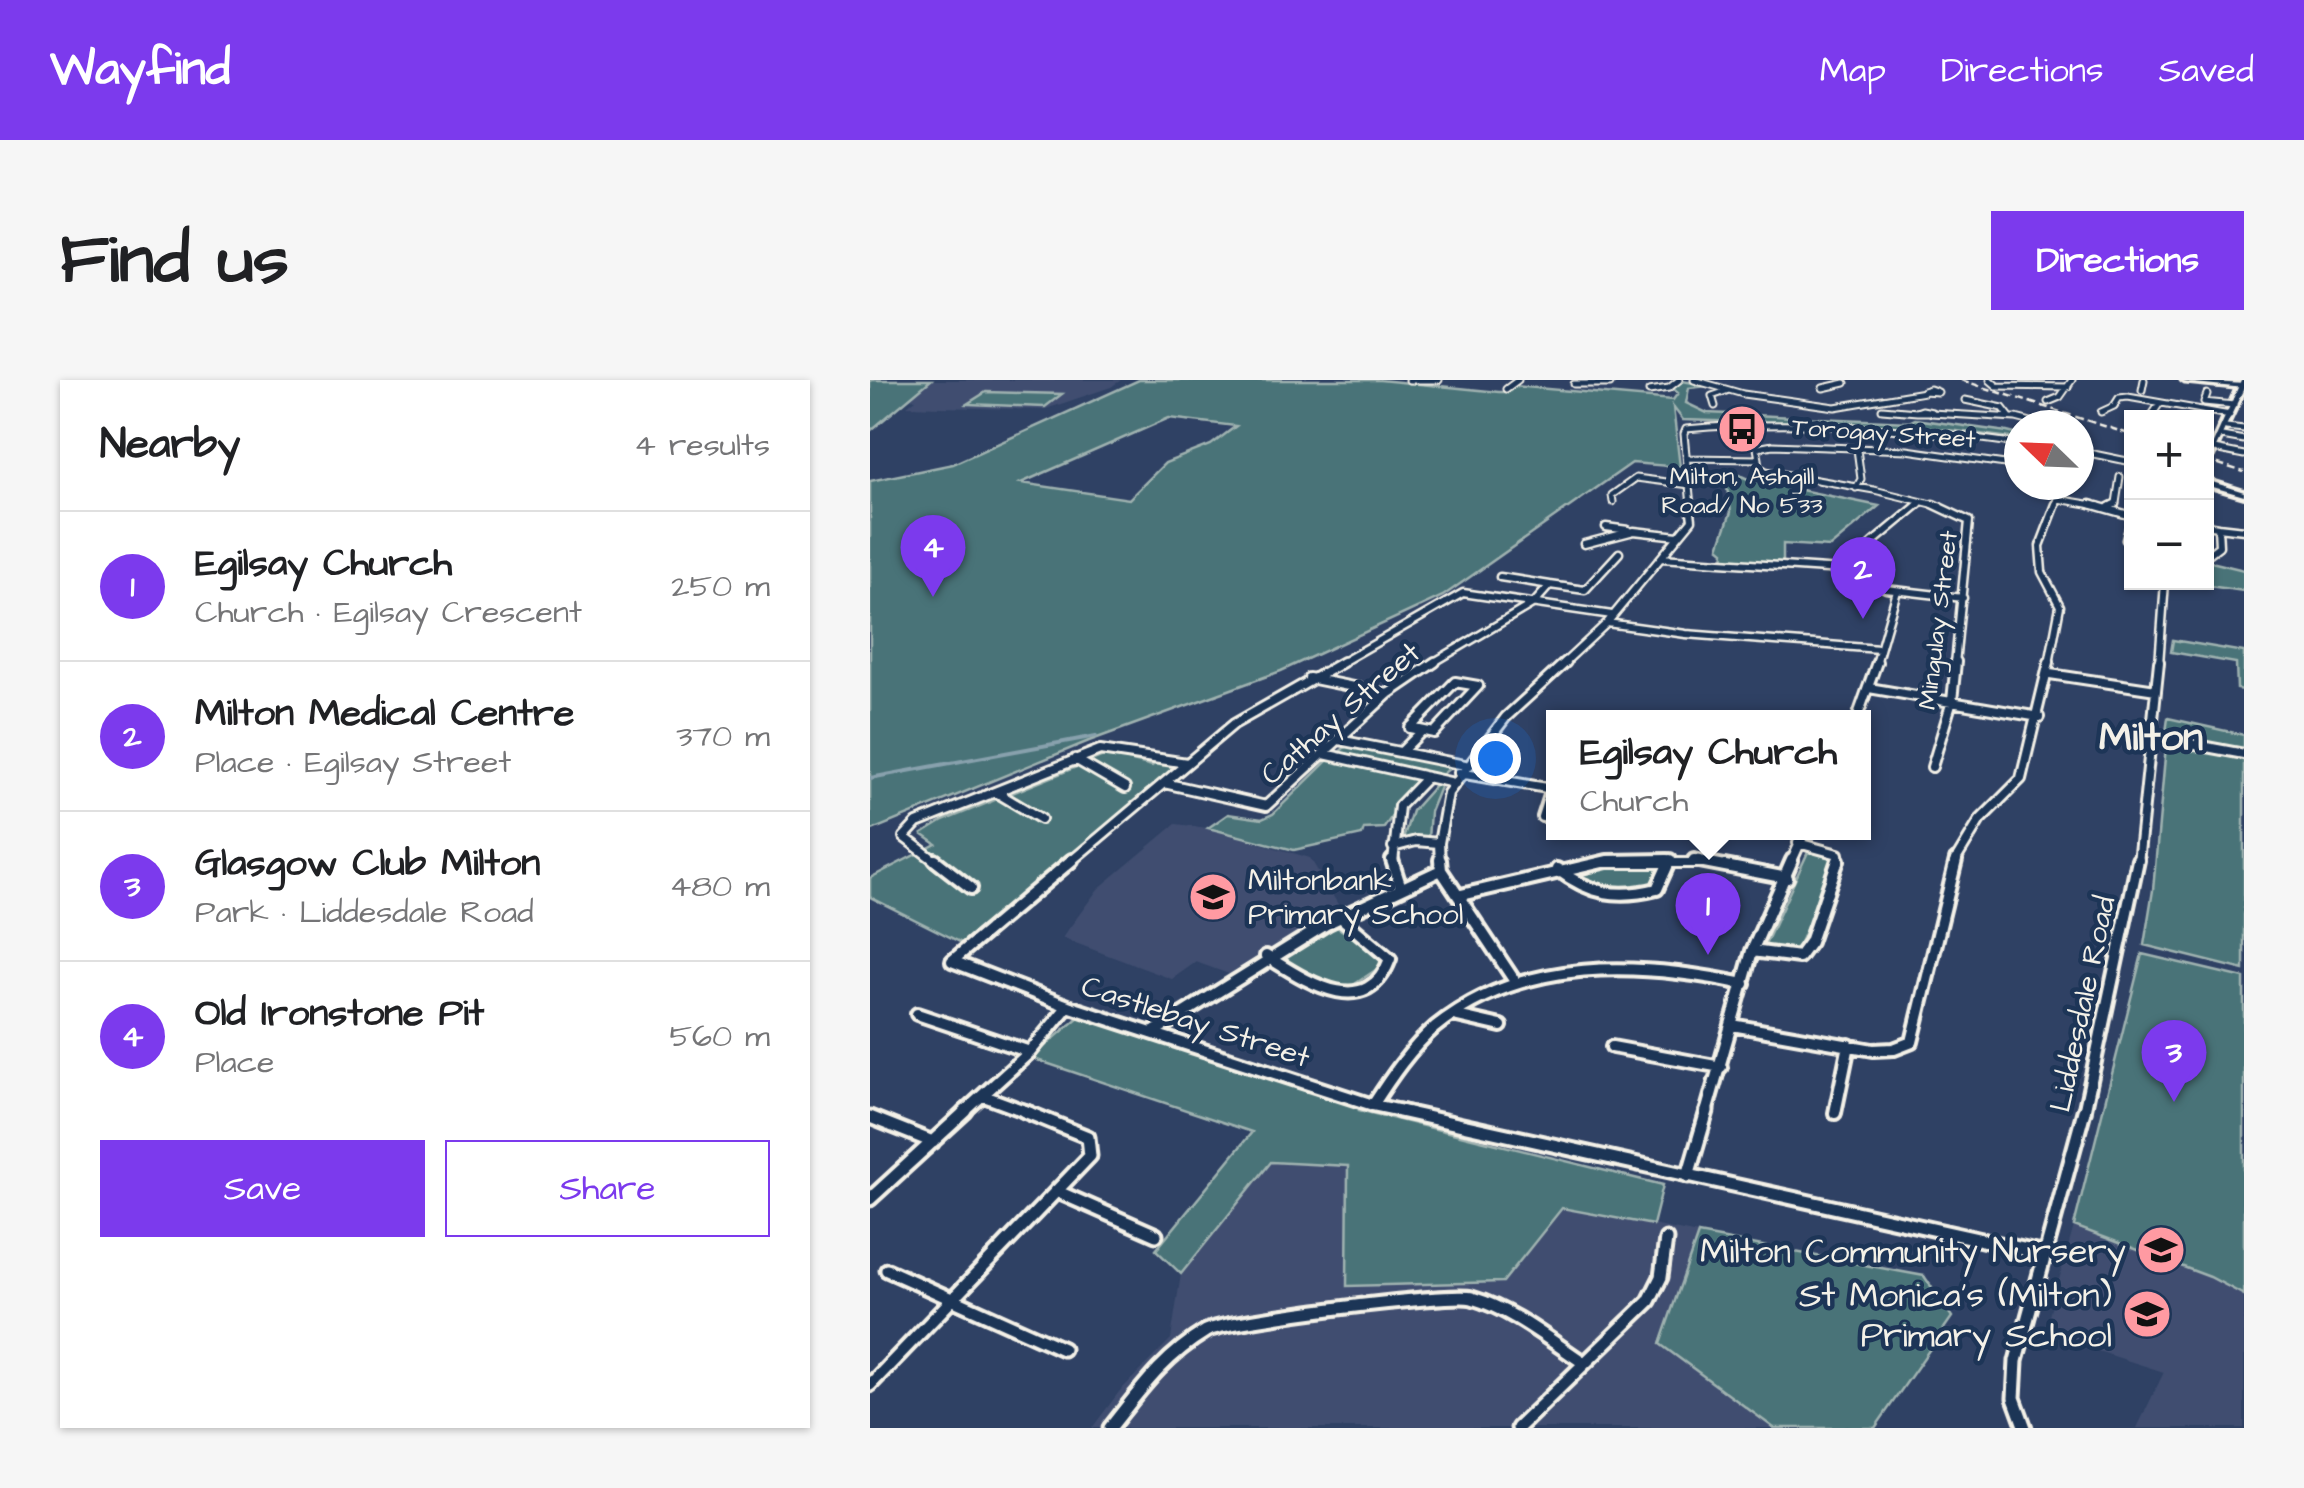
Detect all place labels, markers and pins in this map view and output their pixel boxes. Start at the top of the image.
bus stop icon: Milton, Ashgill Road/ No 533 [1716,403,1768,455]
place label: Milton, Ashgill Road/ No 533 [1661,459,1823,523]
pin: 4 [900,514,966,597]
pin: 2 [1830,536,1896,619]
place label: Miltonbank Primary School [1248,860,1463,937]
school or university icon: Miltonbank Primary School [1187,871,1239,923]
pin: 1 [1676,872,1740,955]
pin: 3 [2142,1020,2206,1102]
school or university icon: Milton Community Nursery [2135,1224,2187,1276]
place label: Milton Community Nursery [1700,1227,2126,1277]
place label: St Monica's (Milton) Primary School [1799,1271,2112,1361]
school or university icon: St Monica's (Milton) Primary School [2121,1288,2173,1340]

